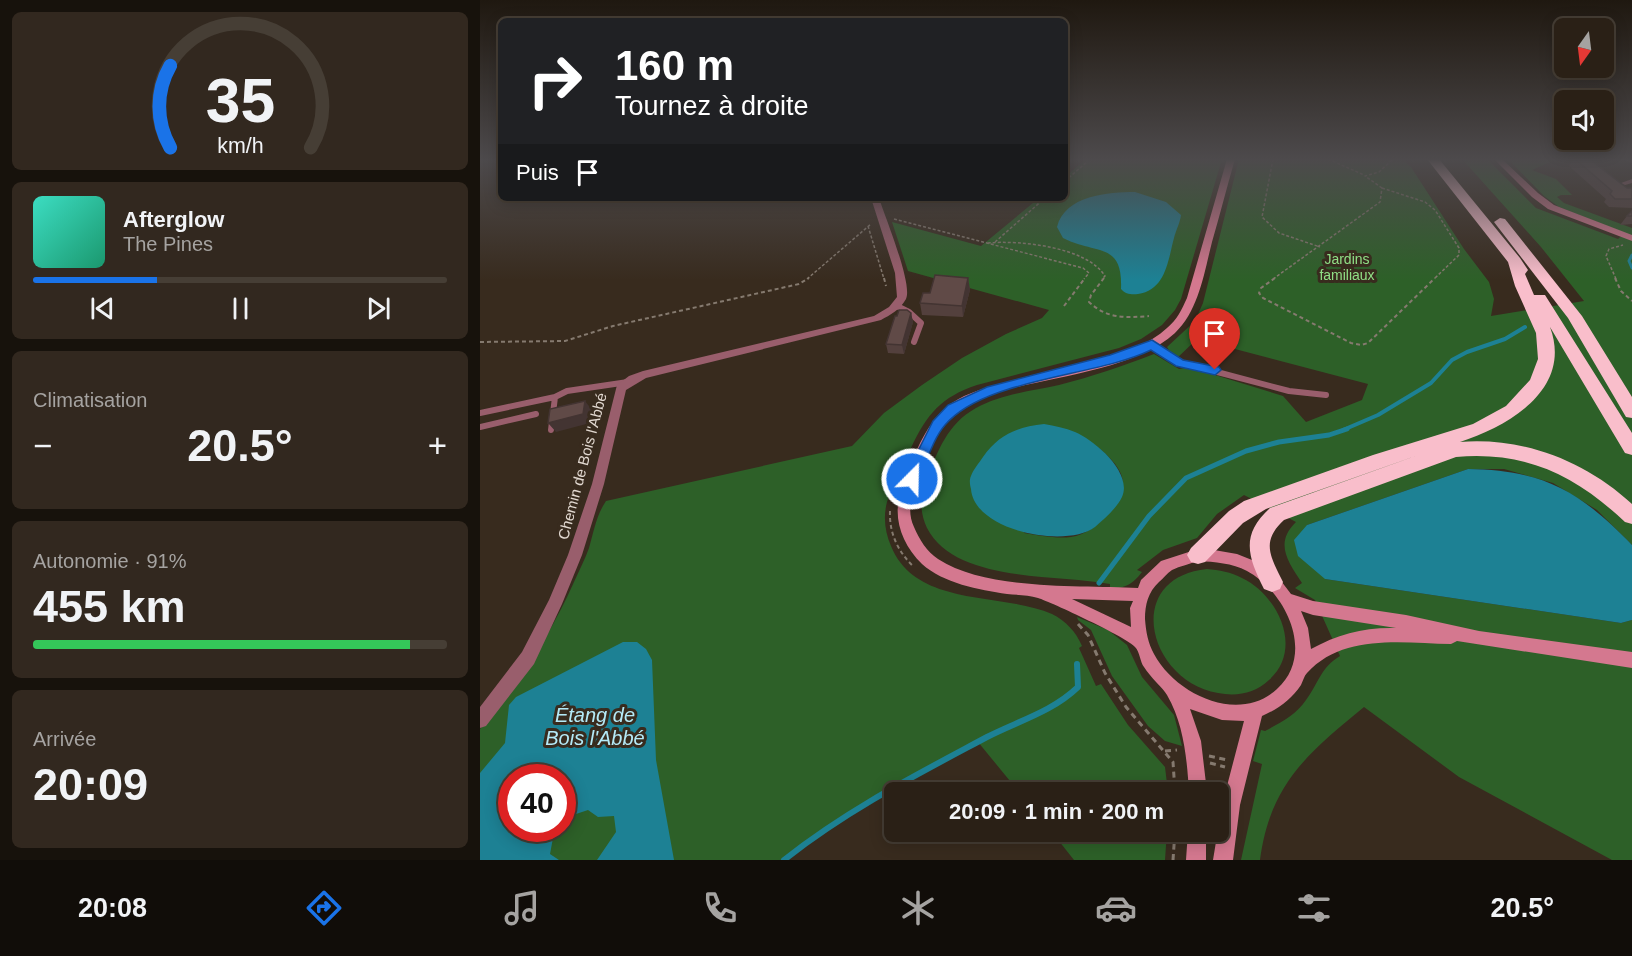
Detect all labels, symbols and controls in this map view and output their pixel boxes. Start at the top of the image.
north arrow [1554,18,1614,78]
map controls [1554,18,1614,150]
icon: right [516,42,594,120]
text: 160 m [615,42,734,89]
text: 35 [205,66,275,135]
button: sound [1554,90,1614,150]
text: Tournez à droite [615,91,809,121]
text: km/h [217,134,263,158]
icon: arrive [571,156,604,189]
text: Puis [516,160,559,185]
text: Afterglow [123,207,224,232]
text: The Pines [123,233,213,255]
park label: Jardins familiaux [1319,251,1375,283]
icon: previous [86,292,119,325]
icon: pause [224,292,257,325]
icon: next [362,292,395,325]
pin [1189,308,1240,370]
icon: arrive [1198,317,1231,350]
text: Climatisation [33,389,147,411]
street label: Chemin de Bois l'Abbé [554,391,610,541]
text: 20.5° [187,420,293,471]
text: − [33,427,52,464]
text: + [428,427,447,464]
position arrow [880,447,944,511]
text: Autonomie · 91% [33,550,186,572]
text: 455 km [33,581,186,632]
water label: Étang de Bois l'Abbé [545,704,645,749]
text: Arrivée [33,728,96,750]
text: 20:09 [33,759,148,810]
speed limit sign: 40 [498,764,576,842]
text: 20:09 · 1 min · 200 m [949,799,1164,824]
icon: directions [303,887,345,929]
icon: music [501,887,543,929]
icon: phone [699,887,741,929]
icon: climate [897,887,939,929]
icon: car [1095,887,1137,929]
icon: filters [1293,887,1335,929]
text: 20:08 [78,893,147,923]
text: 20.5° [1491,893,1554,923]

